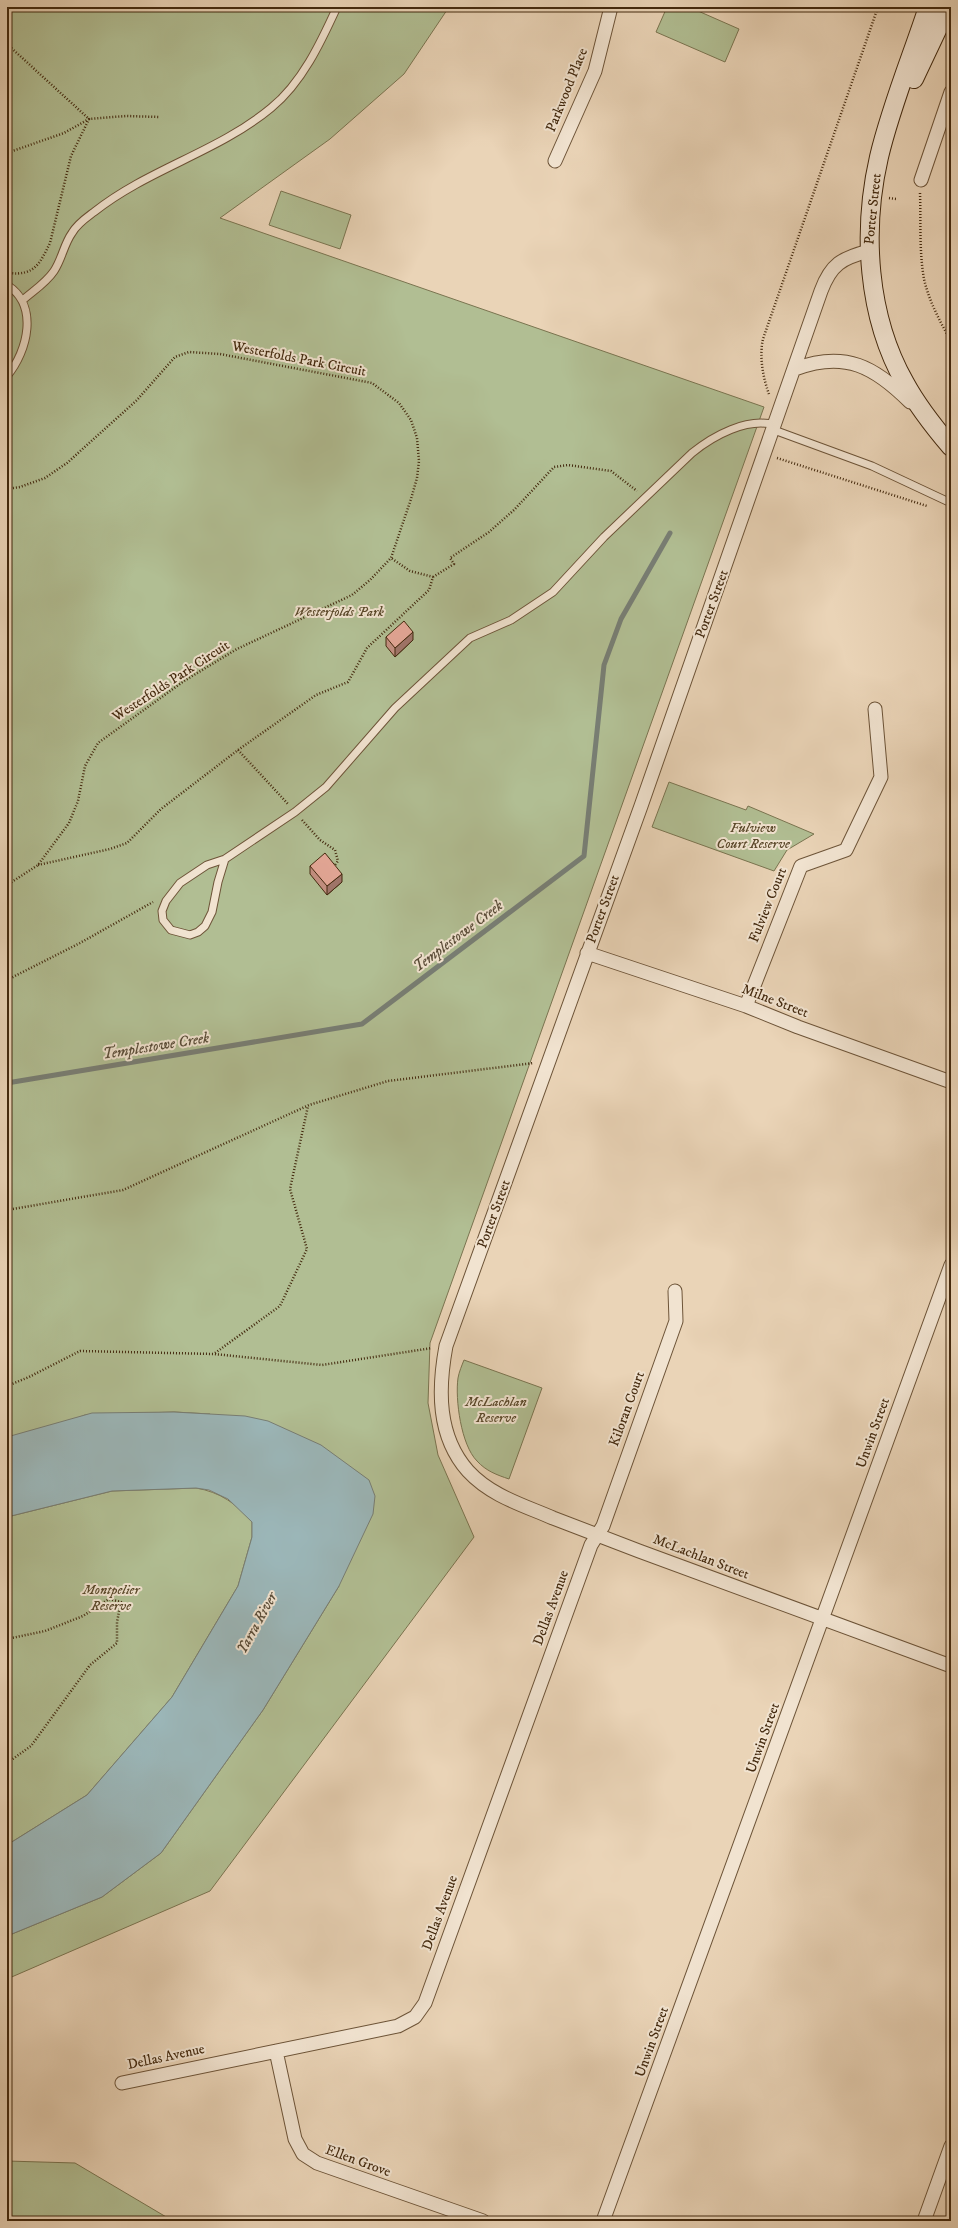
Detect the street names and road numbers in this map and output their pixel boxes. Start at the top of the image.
street label: Parkwood Place [542,45,592,135]
street label: Porter Street [860,172,886,245]
street label: Westerfolds Park Circuit [229,337,368,381]
street label: Porter Street [691,567,733,641]
street label: Westerfolds Park Circuit [108,636,233,726]
street label: Fulview Court [745,864,791,945]
street label: Porter Street [582,872,624,946]
street label: Milne Street [739,980,811,1022]
street label: Porter Street [473,1177,515,1251]
street label: Kiloran Court [605,1369,649,1449]
street label: Unwin Street [852,1395,894,1471]
street label: McLachlan Street [650,1530,752,1584]
street label: Dellas Avenue [529,1568,573,1648]
street label: Unwin Street [742,1700,784,1776]
street label: Dellas Avenue [418,1873,462,1953]
street label: Unwin Street [631,2004,673,2080]
street label: Dellas Avenue [126,2040,207,2074]
street label: Ellen Grove [323,2141,393,2181]

